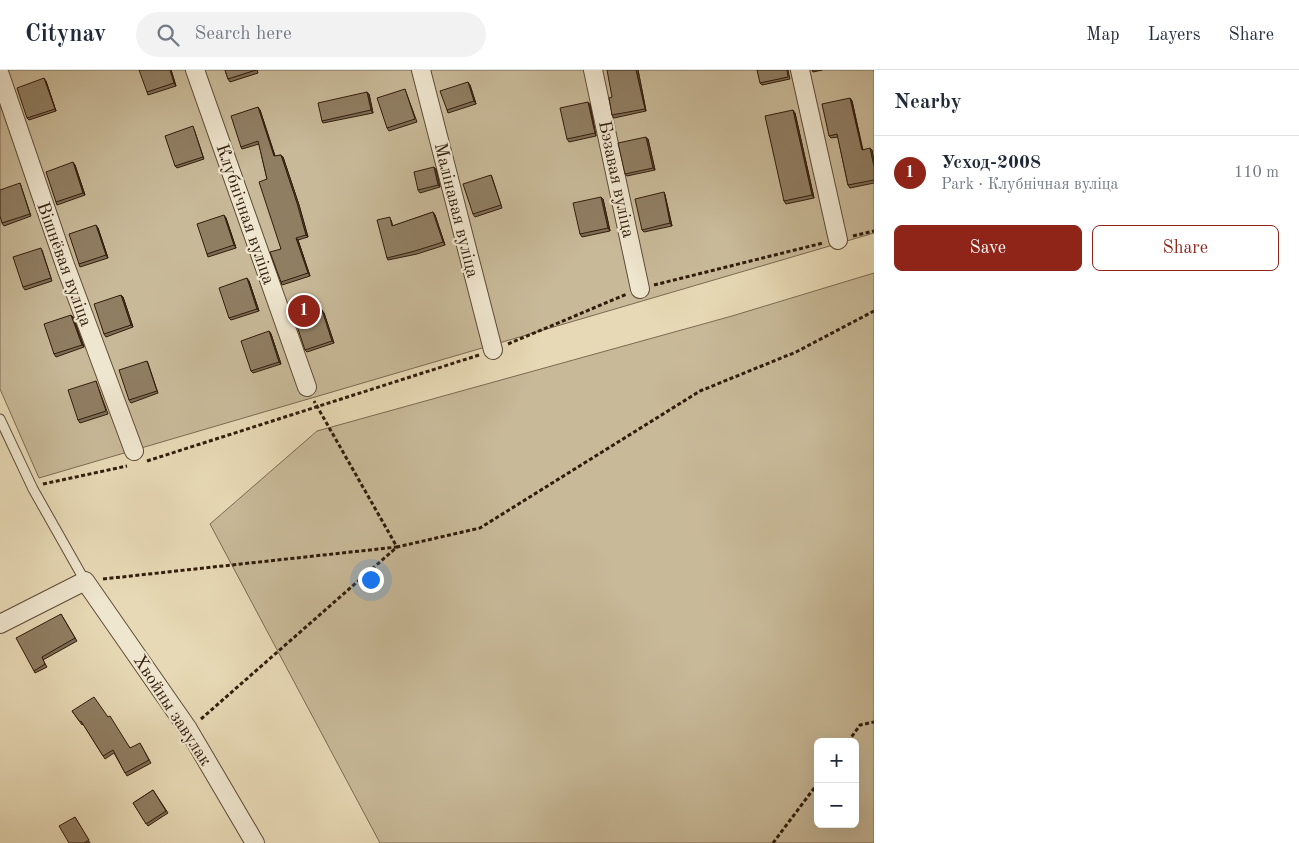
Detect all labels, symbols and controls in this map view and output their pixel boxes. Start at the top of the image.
search box [136,12,486,57]
icon: search [154,21,182,49]
text: Citynav [25,23,106,47]
text: Search here [194,25,292,44]
text: Map [1086,26,1120,44]
text: Layers [1148,26,1200,44]
text: Share [1228,26,1274,44]
text: Nearby [894,92,962,113]
street label: Бэзавая вуліца [595,119,637,240]
street label: Малінавая вуліца [431,141,482,280]
street label: Клубнічная вуліца [213,142,278,287]
text: Усход-2008 [941,154,1041,173]
text: 1 [905,165,915,181]
text: 110 m [1234,165,1279,181]
text: Park · Клубнічная вуліца [941,177,1118,193]
street label: Вішнёвая вуліца [33,200,95,329]
button: Save [894,225,1082,271]
button: Share [1092,225,1279,271]
pin: 1 [288,292,320,330]
your location [358,567,384,593]
street label: Хвойны завулак [130,652,215,769]
map controls [814,738,859,828]
button: + [814,738,859,783]
button: − [814,783,859,828]

